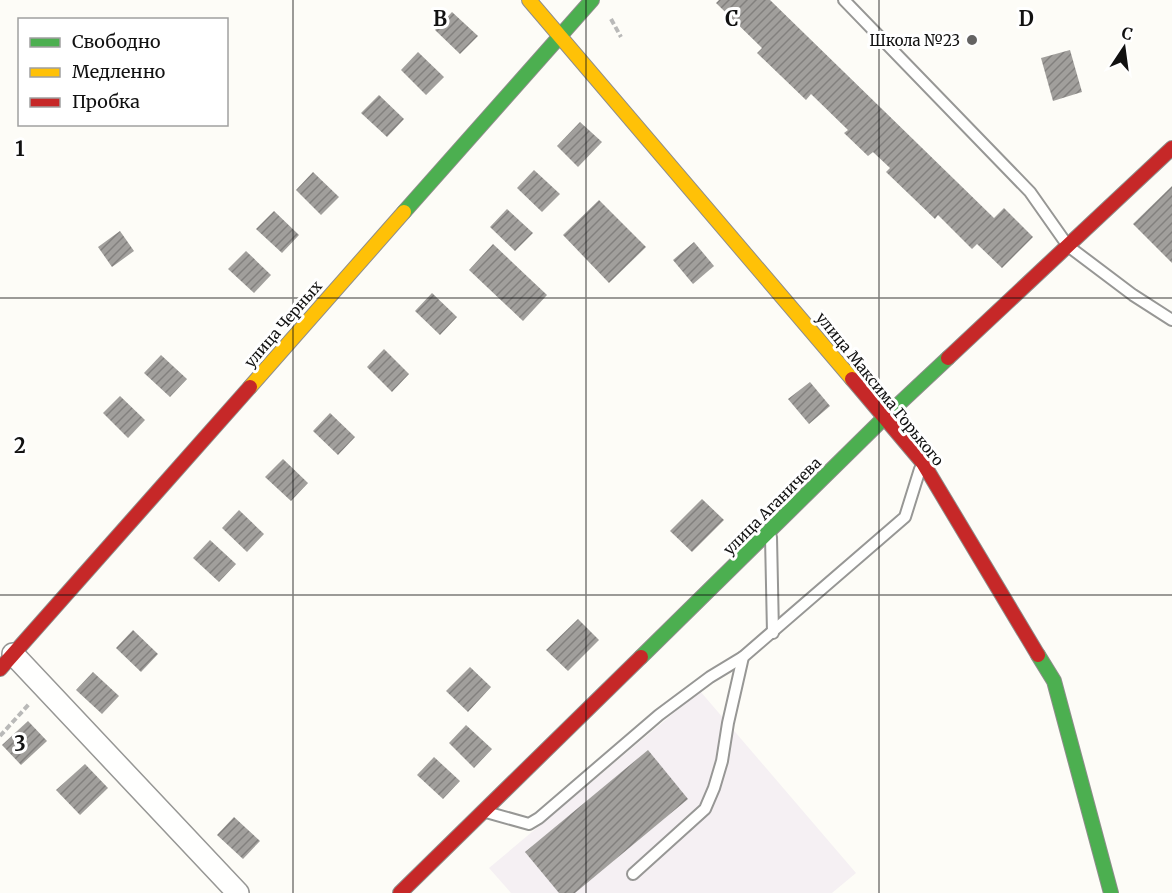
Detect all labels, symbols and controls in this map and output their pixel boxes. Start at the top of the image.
text: B [433,6,447,31]
text: C [725,6,739,31]
text: D [1018,6,1034,31]
legend [18,18,228,126]
north arrow [1094,18,1154,78]
text: С [1120,22,1135,44]
text: Свободно [72,30,160,53]
place label: Школа №23 [869,31,960,50]
marker: Школа №23 [965,33,979,47]
text: Медленно [72,60,165,83]
text: Пробка [72,90,140,113]
text: 1 [15,136,25,161]
street label: улица Черных [240,277,326,371]
street label: улица Максима Горького [812,308,948,470]
text: 2 [14,433,26,458]
street label: улица Аганичева [719,453,825,559]
text: 3 [14,731,26,756]

